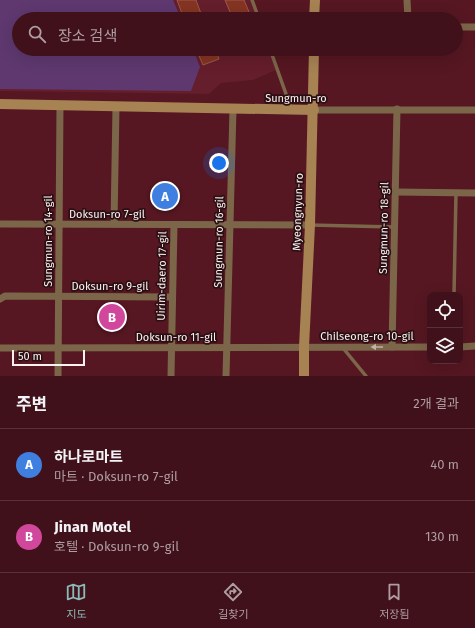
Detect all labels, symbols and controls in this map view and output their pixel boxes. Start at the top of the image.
search box [12,12,463,56]
icon: search [26,23,48,45]
text: 장소 검색 [58,27,117,45]
street label: Sungmun-ro [265,92,327,105]
your location [209,153,229,173]
street label: Myeongnyun-ro [290,173,306,251]
pin: A [152,181,178,211]
street label: Sungmun-ro 18-gil [377,182,391,274]
street label: Sungmun-ro 14-gil [42,195,55,287]
street label: Sungmun-ro 16-gil [212,196,226,288]
street label: Doksun-ro 7-gil [69,208,145,221]
street label: Uirim-daero 17-gil [155,231,169,321]
street label: Doksun-ro 9-gil [71,280,149,293]
map controls [427,292,463,364]
button: locate [427,292,463,328]
pin: B [99,302,125,332]
button: layers [427,328,463,364]
street label: Chilseong-ro 10-gil [320,330,414,343]
street label: Doksun-ro 11-gil [136,331,216,344]
one-way arrow [370,344,383,350]
scale bar [12,348,85,367]
text: 50 m [18,350,42,363]
text: 주변 [16,394,47,415]
text: 2개 결과 [413,396,459,411]
text: 하나로마트 [54,448,123,466]
text: A [25,457,33,472]
text: 40 m [430,457,459,472]
text: 마트 · Doksun-ro 7-gil [54,469,178,484]
text: Jinan Motel [54,518,131,536]
text: B [25,529,33,544]
text: 130 m [425,529,459,544]
text: 호텔 · Doksun-ro 9-gil [54,539,179,554]
tab: 지도 [65,581,87,621]
tab: 길찾기 [218,581,249,621]
tab: 저장됨 [379,581,410,621]

